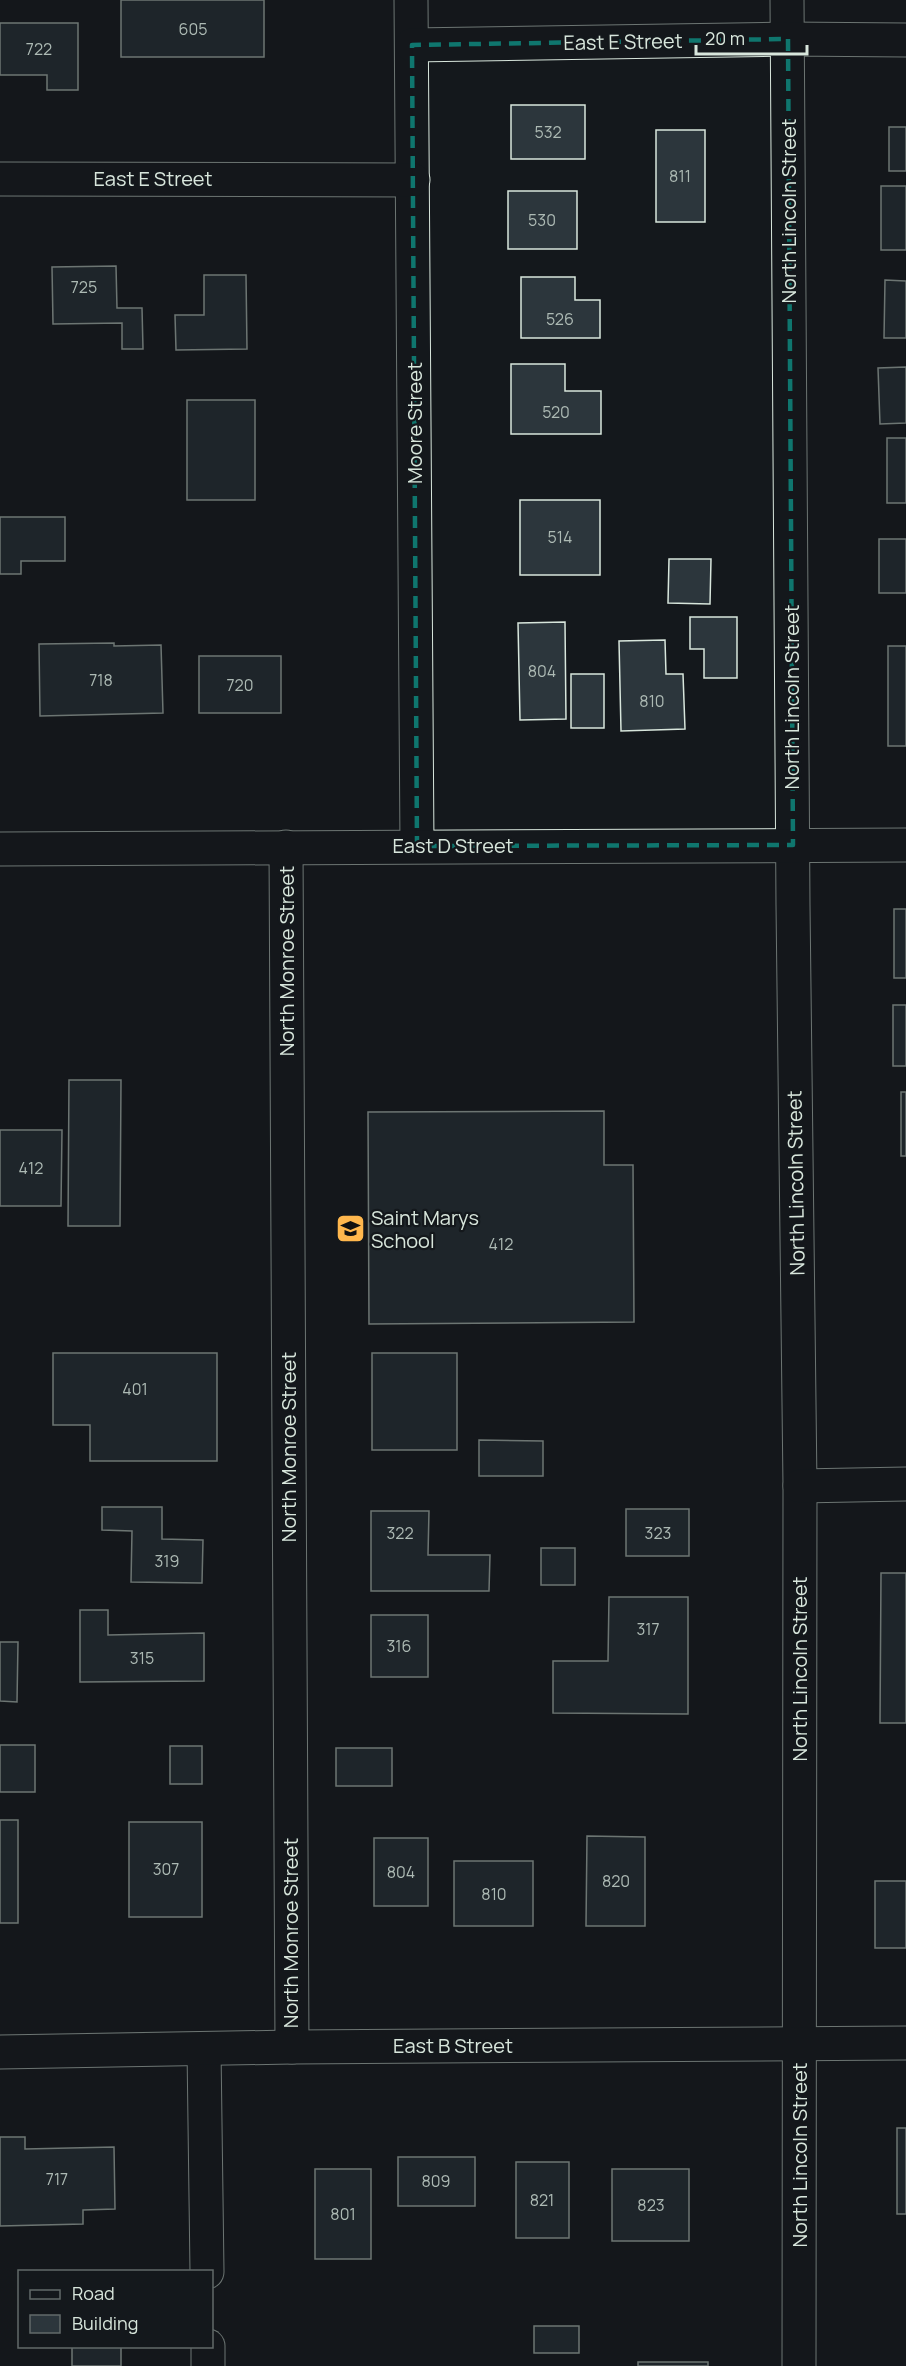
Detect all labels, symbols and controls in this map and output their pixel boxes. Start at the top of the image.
house number: 605 [179,18,207,40]
scale bar [696,18,807,56]
text: 20 m [705,26,745,50]
street label: East E Street [563,27,683,56]
house number: 722 [26,38,52,60]
street label: North Lincoln Street [775,118,802,304]
house number: 532 [534,121,562,143]
street label: East E Street [93,165,213,192]
house number: 811 [669,165,691,187]
house number: 530 [528,209,556,231]
house number: 725 [71,276,97,298]
house number: 526 [546,308,574,330]
street label: Moore Street [401,362,428,484]
house number: 520 [542,401,570,423]
house number: 514 [548,526,572,548]
street label: North Lincoln Street [778,604,805,790]
house number: 804 [528,660,556,682]
house number: 718 [89,669,113,691]
house number: 720 [227,674,253,696]
house number: 810 [639,690,665,712]
street label: East D Street [392,832,514,859]
street label: North Monroe Street [273,866,300,1056]
street label: North Lincoln Street [780,1090,811,1276]
house number: 412 [19,1157,43,1179]
place label: Saint Marys School [371,1204,479,1254]
school or university icon: Saint Marys School [334,1213,366,1245]
house number: 412 [489,1233,513,1255]
street label: North Monroe Street [275,1352,302,1542]
house number: 401 [122,1378,148,1400]
house number: 322 [386,1522,414,1544]
house number: 323 [645,1522,671,1544]
house number: 319 [154,1550,180,1572]
street label: North Lincoln Street [786,1576,813,1762]
house number: 317 [636,1618,660,1640]
house number: 316 [386,1635,412,1657]
house number: 315 [130,1647,154,1669]
street label: North Monroe Street [277,1838,304,2028]
house number: 307 [153,1858,179,1880]
house number: 804 [387,1861,415,1883]
house number: 820 [602,1870,630,1892]
house number: 810 [481,1883,507,1905]
street label: East B Street [393,2032,513,2059]
street label: North Lincoln Street [786,2062,813,2248]
house number: 717 [46,2168,68,2190]
house number: 809 [422,2170,450,2192]
house number: 821 [530,2189,554,2211]
house number: 823 [637,2194,665,2216]
house number: 801 [330,2203,356,2225]
legend [18,2270,213,2348]
text: Road [72,2281,115,2305]
text: Building [72,2311,138,2335]

